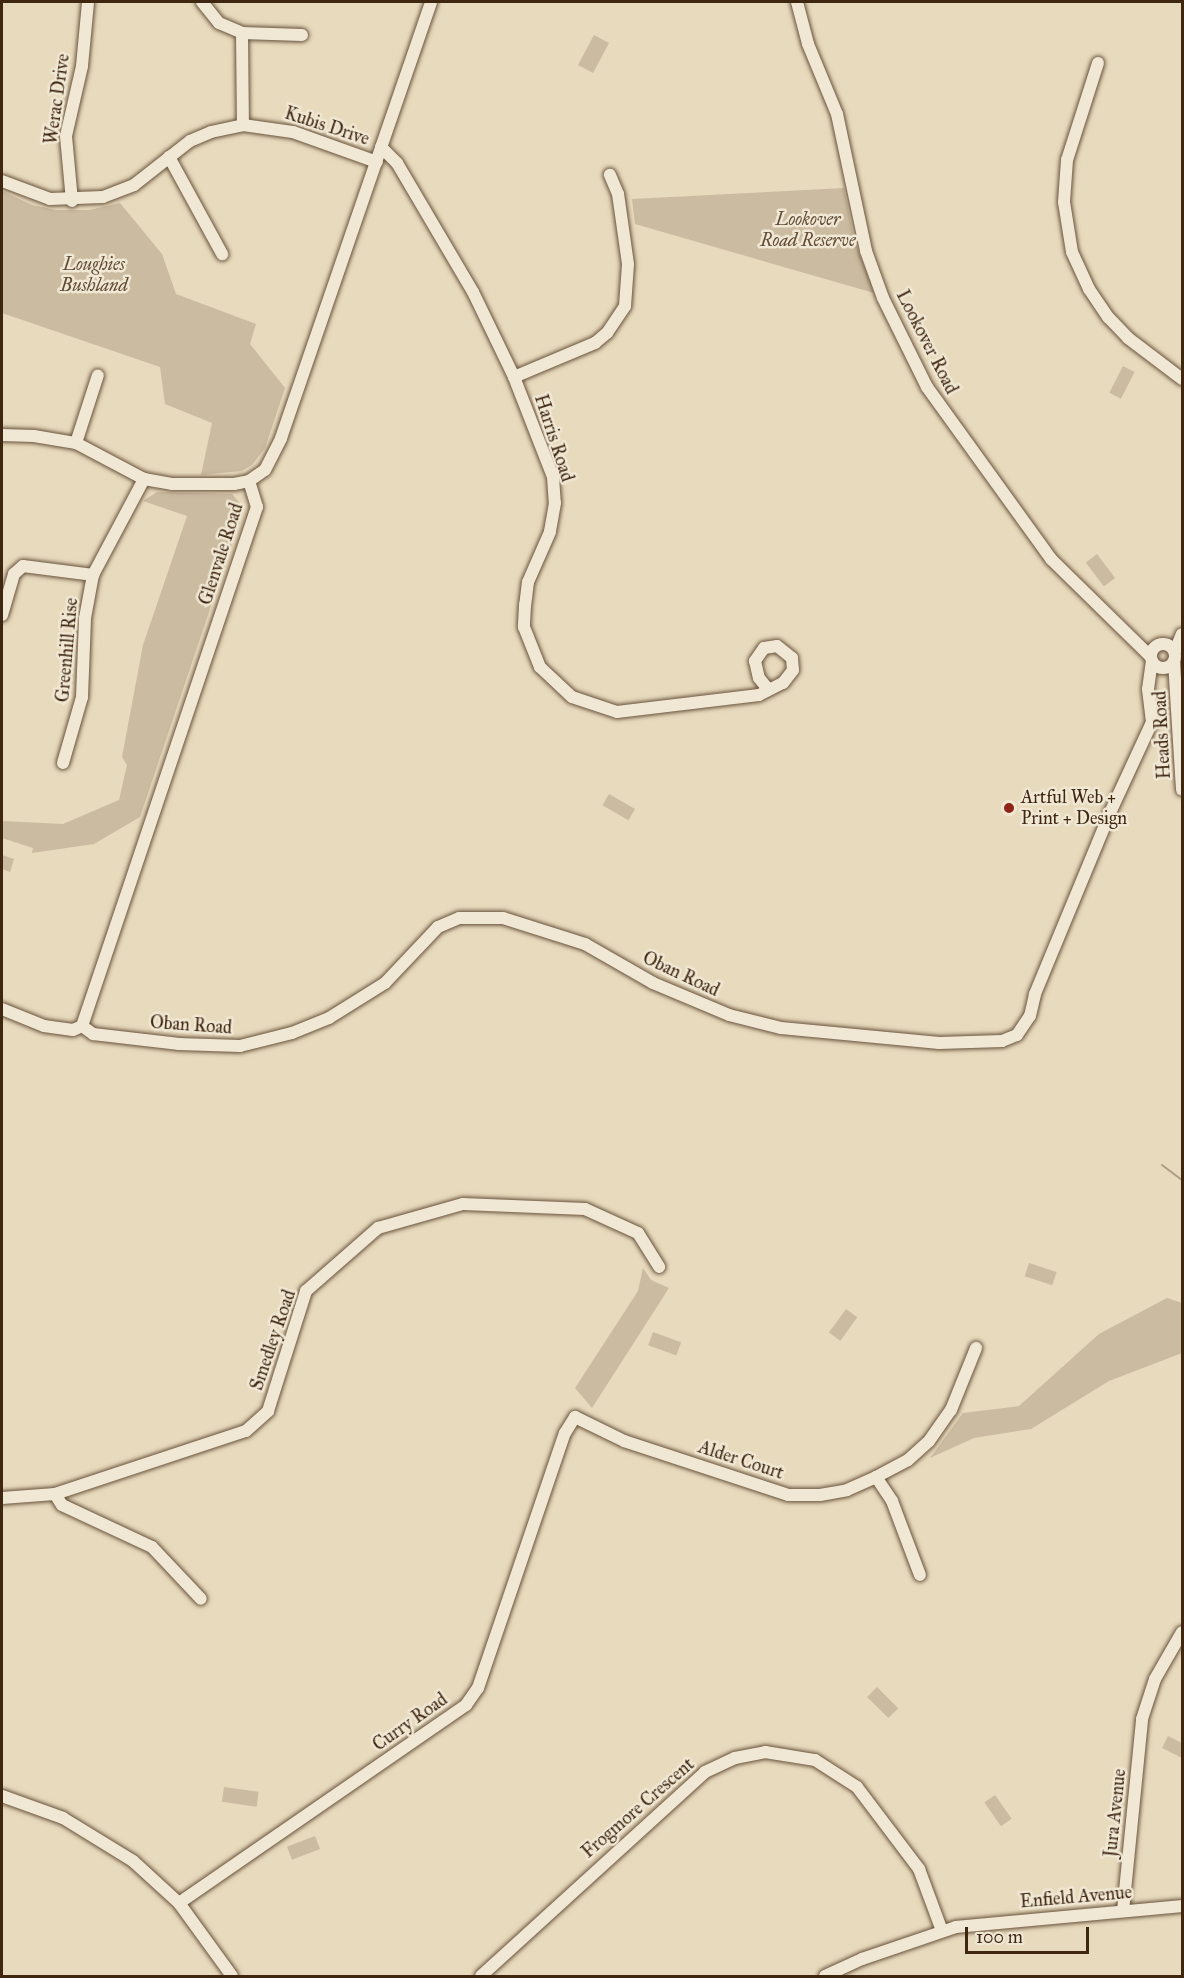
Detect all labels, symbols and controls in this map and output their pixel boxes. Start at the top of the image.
street label: Werac Drive [40,52,74,146]
street label: Kubis Drive [282,102,372,150]
park label: Lookover Road Reserve [760,209,856,252]
park label: Loughies Bushland [60,254,128,296]
street label: Lookover Road [892,286,962,398]
street label: Harris Road [530,392,578,484]
street label: Glenvale Road [194,500,248,608]
street label: Greenhill Rise [52,597,82,703]
street label: Heads Road [1149,690,1175,780]
place label: Artful Web + Print + Design [1021,787,1127,830]
marker: Artful Web + Print + Design [1002,801,1016,815]
street label: Oban Road [639,947,723,1001]
street label: Oban Road [149,1011,233,1039]
street label: Smedley Road [246,1287,300,1393]
street label: Alder Court [696,1436,786,1484]
street label: Curry Road [369,1688,451,1756]
street label: Frogmore Crescent [577,1753,699,1863]
street label: Jura Avenue [1100,1768,1130,1858]
street label: Enfield Avenue [1019,1881,1133,1913]
scale bar [968,1915,1092,1953]
text: 100 m [976,1926,1023,1948]

